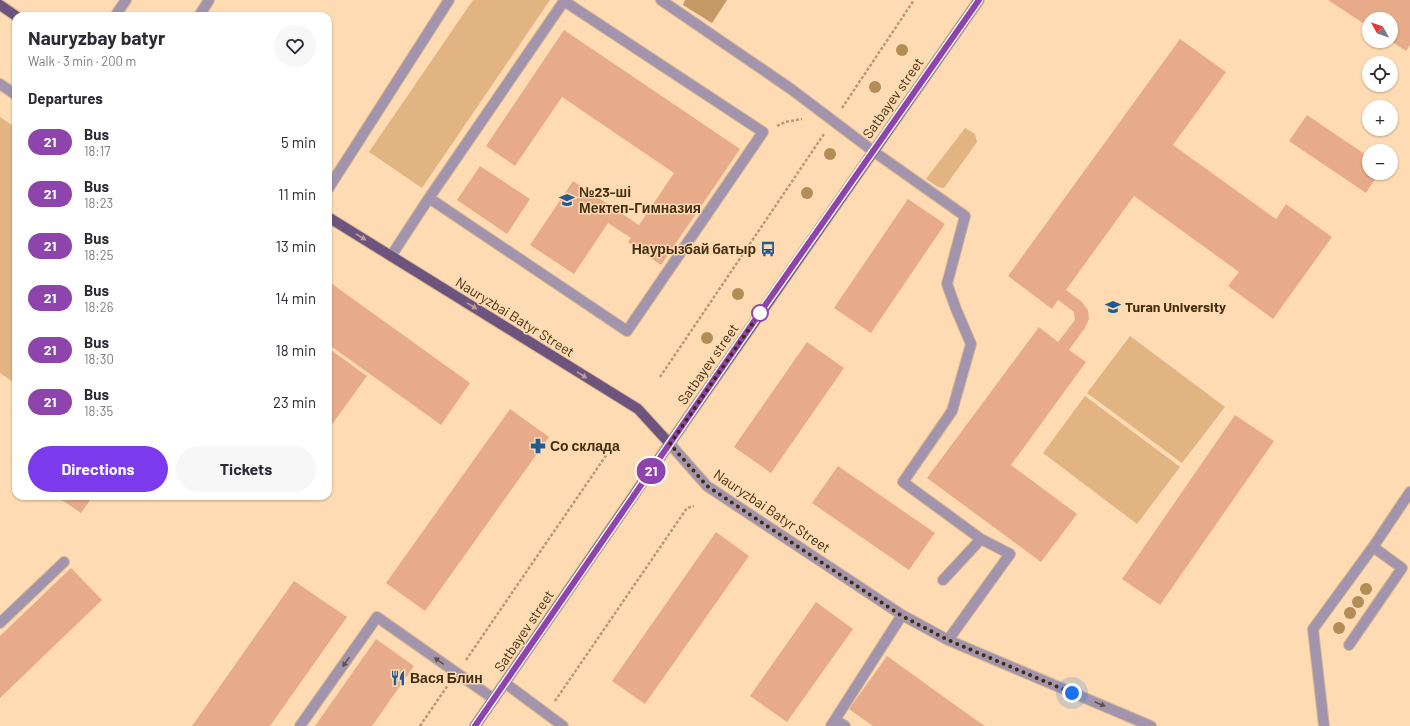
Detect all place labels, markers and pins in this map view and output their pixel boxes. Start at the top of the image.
place label: №23-ші Мектеп-Гимназия [579,183,701,216]
school or university icon: №23-ші Мектеп-Гимназия [558,191,576,209]
place label: Наурызбай батыр [632,240,756,257]
bus stop icon: Наурызбай батыр [759,240,777,258]
school or university icon: Turan University [1104,298,1122,316]
place label: Turan University [1125,298,1226,315]
unlabelled marker [751,304,769,322]
pharmacy icon: Со склада [529,437,547,455]
place label: Со склада [550,437,620,454]
restaurant icon: Вася Блин [389,669,407,687]
place label: Вася Блин [410,669,483,686]

